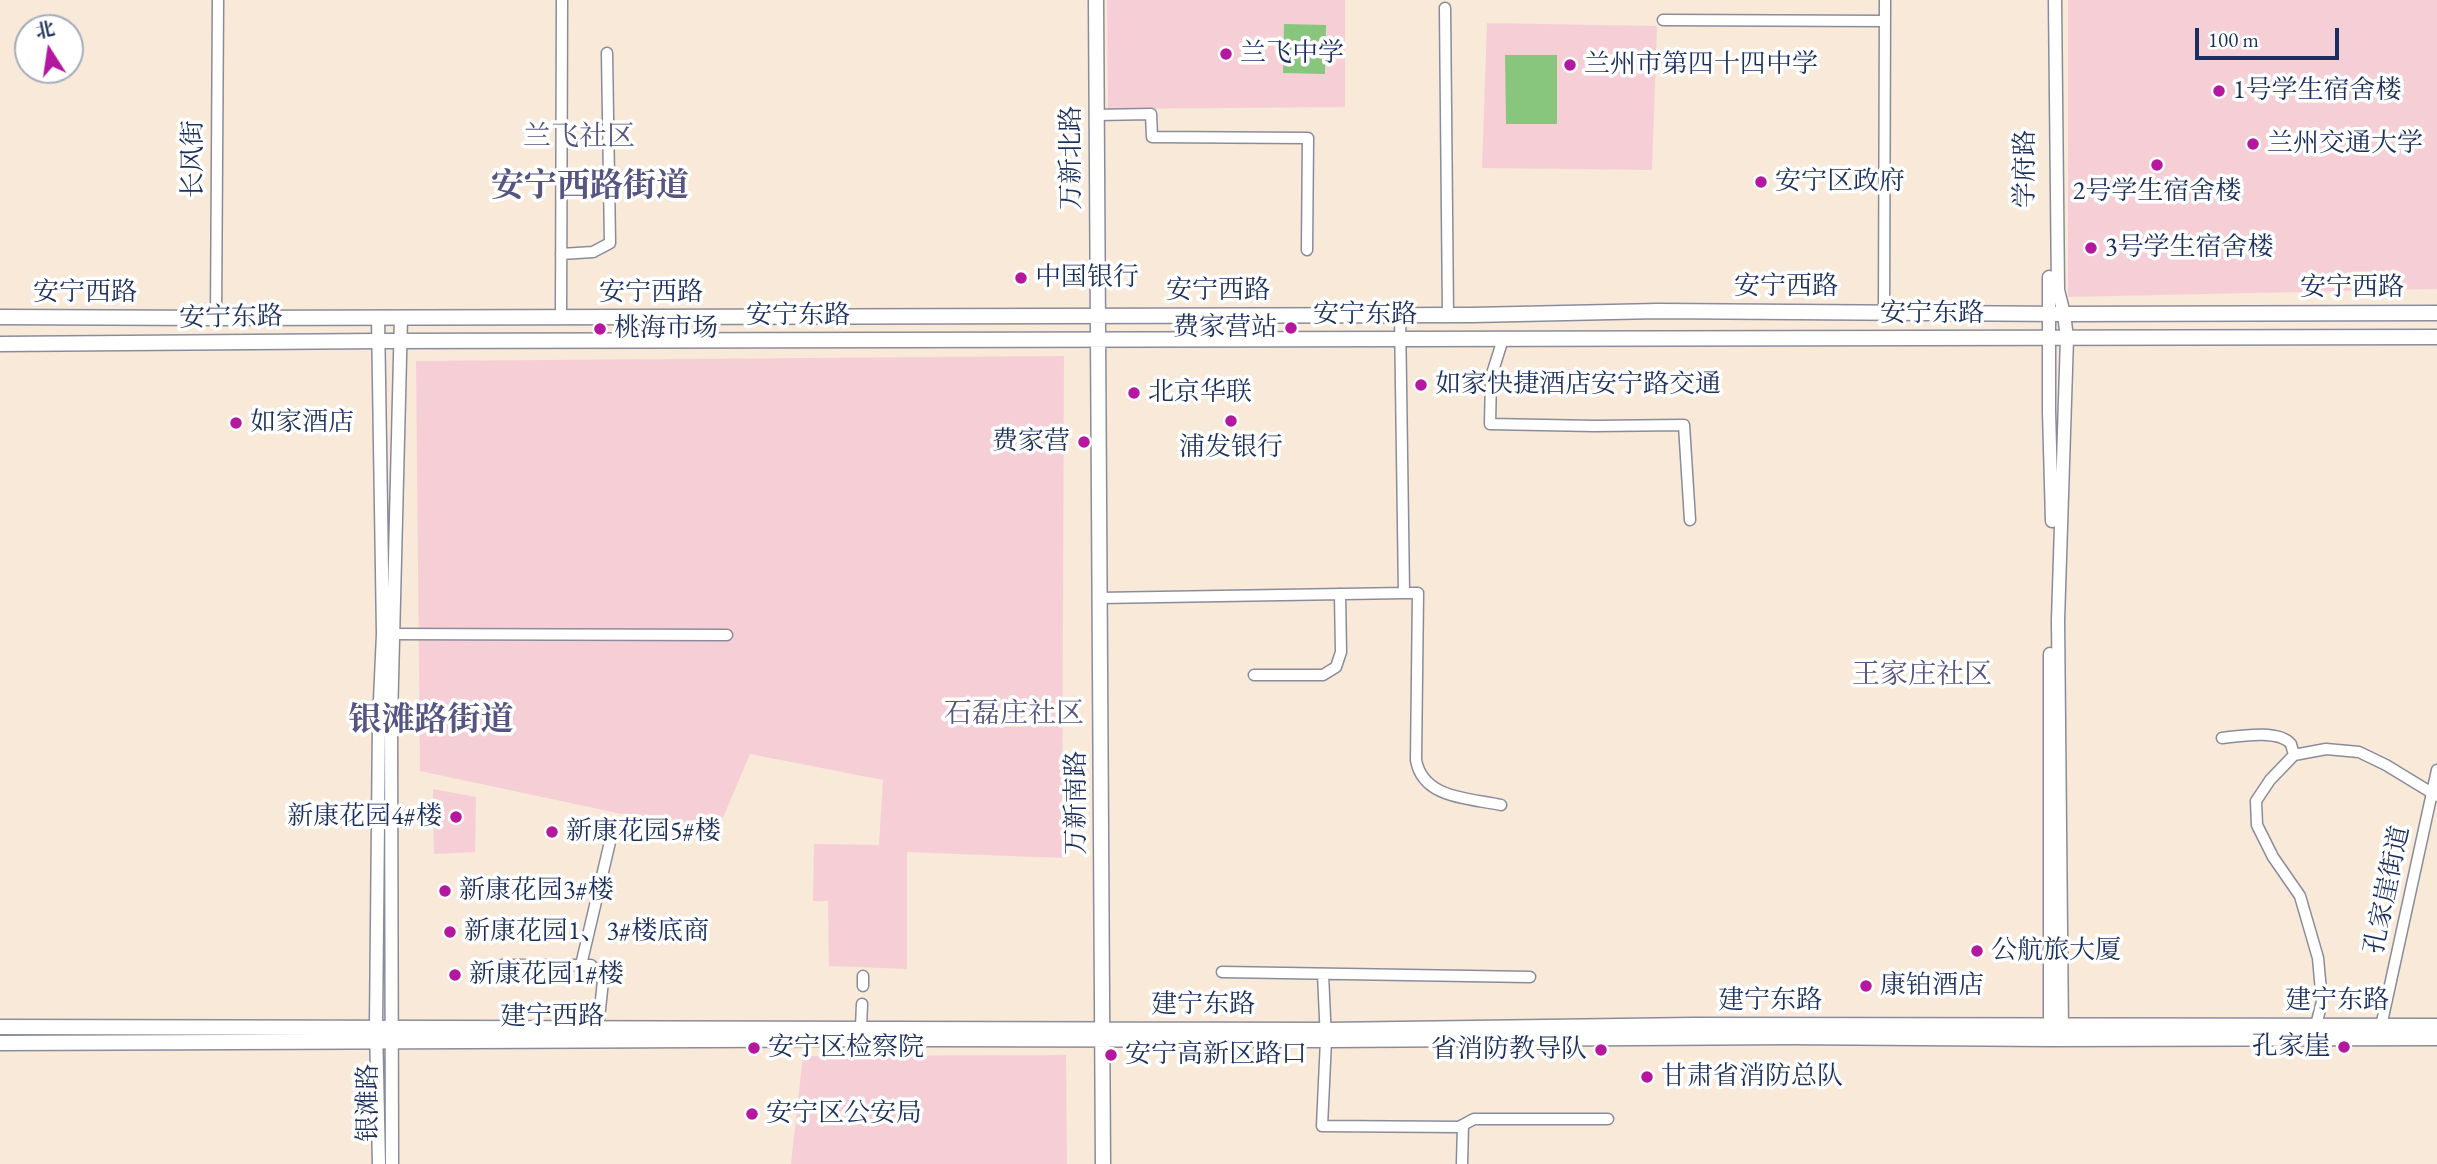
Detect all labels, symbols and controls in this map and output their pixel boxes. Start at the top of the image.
north arrow [14,14,84,84]
scale bar [2199,14,2342,58]
text: 北 [33,16,57,44]
text: 100 m [2208,26,2259,53]
place label: 兰飞中学 [1240,38,1344,70]
marker: 兰飞中学 [1218,46,1234,62]
place label: 兰州市第四十四中学 [1584,49,1818,81]
marker: 兰州市第四十四中学 [1562,57,1578,73]
place label: 1号学生宿舍楼 [2233,75,2401,107]
marker: 1号学生宿舍楼 [2211,83,2227,99]
street label: 万新北路 [1056,106,1088,210]
street label: 长风街 [178,120,210,198]
district label: 兰飞社区 [523,120,635,154]
place label: 兰州交通大学 [2267,128,2423,160]
street label: 学府路 [2010,130,2042,208]
marker: 兰州交通大学 [2245,136,2261,152]
marker: 2号学生宿舍楼 [2149,157,2165,173]
place label: 安宁区政府 [1775,166,1905,198]
district label: 安宁西路街道 [491,167,689,207]
marker: 安宁区政府 [1753,174,1769,190]
place label: 2号学生宿舍楼 [2073,176,2241,208]
place label: 3号学生宿舍楼 [2105,232,2273,264]
marker: 3号学生宿舍楼 [2083,240,2099,256]
place label: 中国银行 [1035,262,1139,294]
marker: 中国银行 [1013,270,1029,286]
street label: 安宁西路 [1734,271,1838,303]
street label: 安宁西路 [2300,272,2404,304]
street label: 安宁西路 [1166,275,1270,307]
street label: 安宁西路 [33,277,137,309]
street label: 安宁西路 [599,277,703,309]
street label: 安宁东路 [1880,298,1984,330]
street label: 安宁东路 [1313,299,1417,331]
street label: 安宁东路 [746,300,850,332]
street label: 安宁东路 [179,301,283,335]
place label: 费家营站 [1173,312,1277,344]
place label: 桃海市场 [614,313,718,345]
marker: 费家营站 [1283,320,1299,336]
marker: 桃海市场 [592,321,608,337]
place label: 如家快捷酒店安宁路交通 [1435,369,1721,401]
place label: 北京华联 [1148,377,1252,409]
marker: 如家快捷酒店安宁路交通 [1413,377,1429,393]
marker: 北京华联 [1126,385,1142,401]
place label: 如家酒店 [250,407,354,439]
marker: 浦发银行 [1223,413,1239,429]
marker: 如家酒店 [228,415,244,431]
place label: 费家营 [992,426,1070,458]
place label: 浦发银行 [1179,432,1283,464]
marker: 费家营 [1076,434,1092,450]
district label: 王家庄社区 [1852,658,1992,692]
district label: 石磊庄社区 [944,697,1084,731]
district label: 银滩路街道 [349,701,513,741]
street label: 万新南路 [1061,751,1093,855]
place label: 新康花园4#楼 [287,801,442,833]
marker: 新康花园4#楼 [448,809,464,825]
place label: 新康花园5#楼 [566,816,721,848]
street label: 孔家崖街道 [2359,823,2417,957]
marker: 新康花园5#楼 [544,824,560,840]
place label: 新康花园3#楼 [459,875,614,907]
marker: 新康花园3#楼 [437,883,453,899]
place label: 新康花园1、3#楼底商 [464,916,709,948]
marker: 新康花园1、3#楼底商 [442,924,458,940]
place label: 公航旅大厦 [1991,935,2121,967]
marker: 公航旅大厦 [1969,943,1985,959]
place label: 新康花园1#楼 [469,959,624,991]
marker: 新康花园1#楼 [447,967,463,983]
place label: 康铂酒店 [1880,970,1984,1002]
marker: 康铂酒店 [1858,978,1874,994]
street label: 建宁东路 [1718,985,1822,1017]
street label: 建宁东路 [2285,985,2389,1017]
street label: 建宁东路 [1151,989,1255,1021]
street label: 建宁西路 [500,1001,604,1033]
place label: 孔家崖 [2252,1031,2330,1063]
place label: 安宁区检察院 [768,1032,924,1064]
place label: 省消防教导队 [1431,1034,1587,1066]
place label: 安宁高新区路口 [1125,1039,1307,1071]
marker: 孔家崖 [2336,1039,2352,1055]
marker: 安宁区检察院 [746,1040,762,1056]
marker: 省消防教导队 [1593,1042,1609,1058]
marker: 安宁高新区路口 [1103,1047,1119,1063]
place label: 甘肃省消防总队 [1661,1061,1843,1093]
street label: 银滩路 [353,1064,385,1142]
marker: 甘肃省消防总队 [1639,1069,1655,1085]
place label: 安宁区公安局 [766,1098,922,1130]
marker: 安宁区公安局 [744,1106,760,1122]

